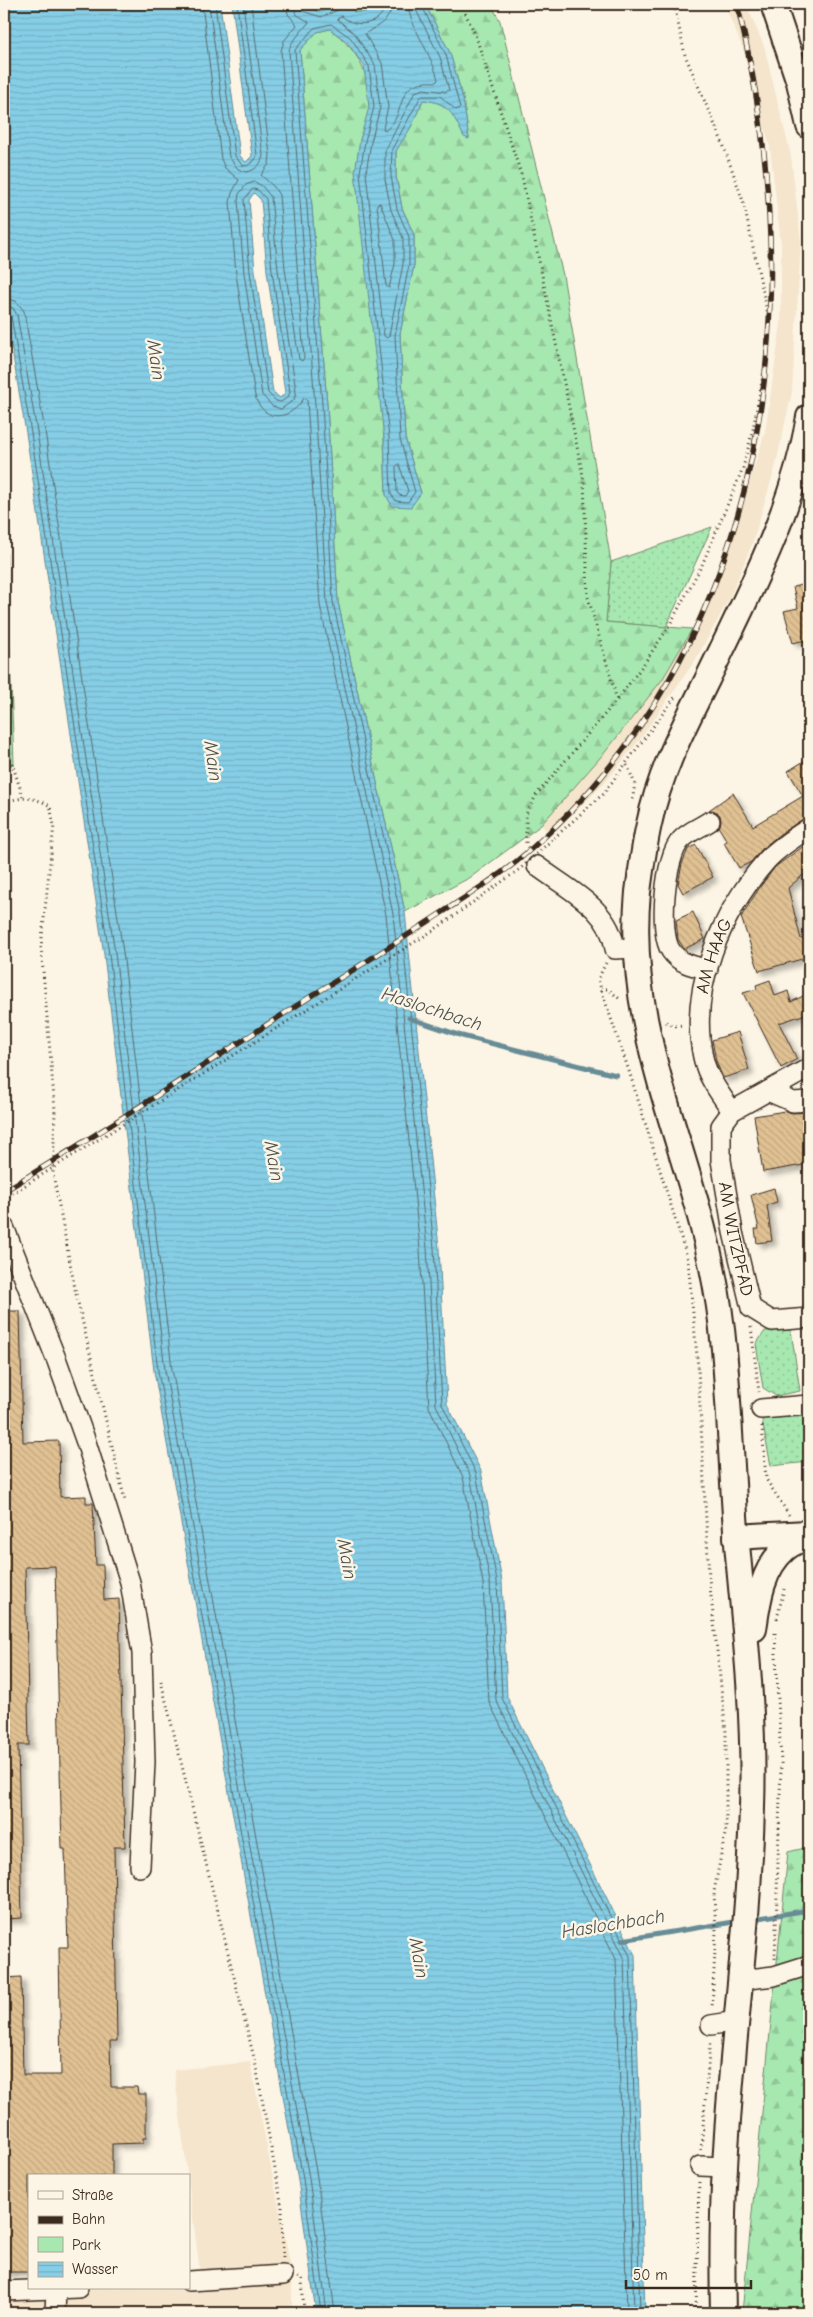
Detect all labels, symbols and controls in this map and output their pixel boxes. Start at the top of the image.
water label: Main [142,337,170,382]
water label: Main [199,738,227,783]
street label: AM HAAG [691,915,736,995]
water label: Haslochbach [379,982,485,1036]
water label: Main [259,1138,288,1183]
street label: AM WITZPFAD [714,1180,758,1298]
water label: Main [332,1536,361,1581]
water label: Haslochbach [560,1905,666,1943]
water label: Main [404,1935,433,1980]
legend [28,2174,190,2290]
text: Straße [72,2186,114,2204]
text: Bahn [72,2210,105,2228]
text: Park [72,2236,101,2254]
scale bar [626,2257,750,2289]
text: Wasser [72,2260,118,2278]
text: 50 m [633,2266,668,2284]

